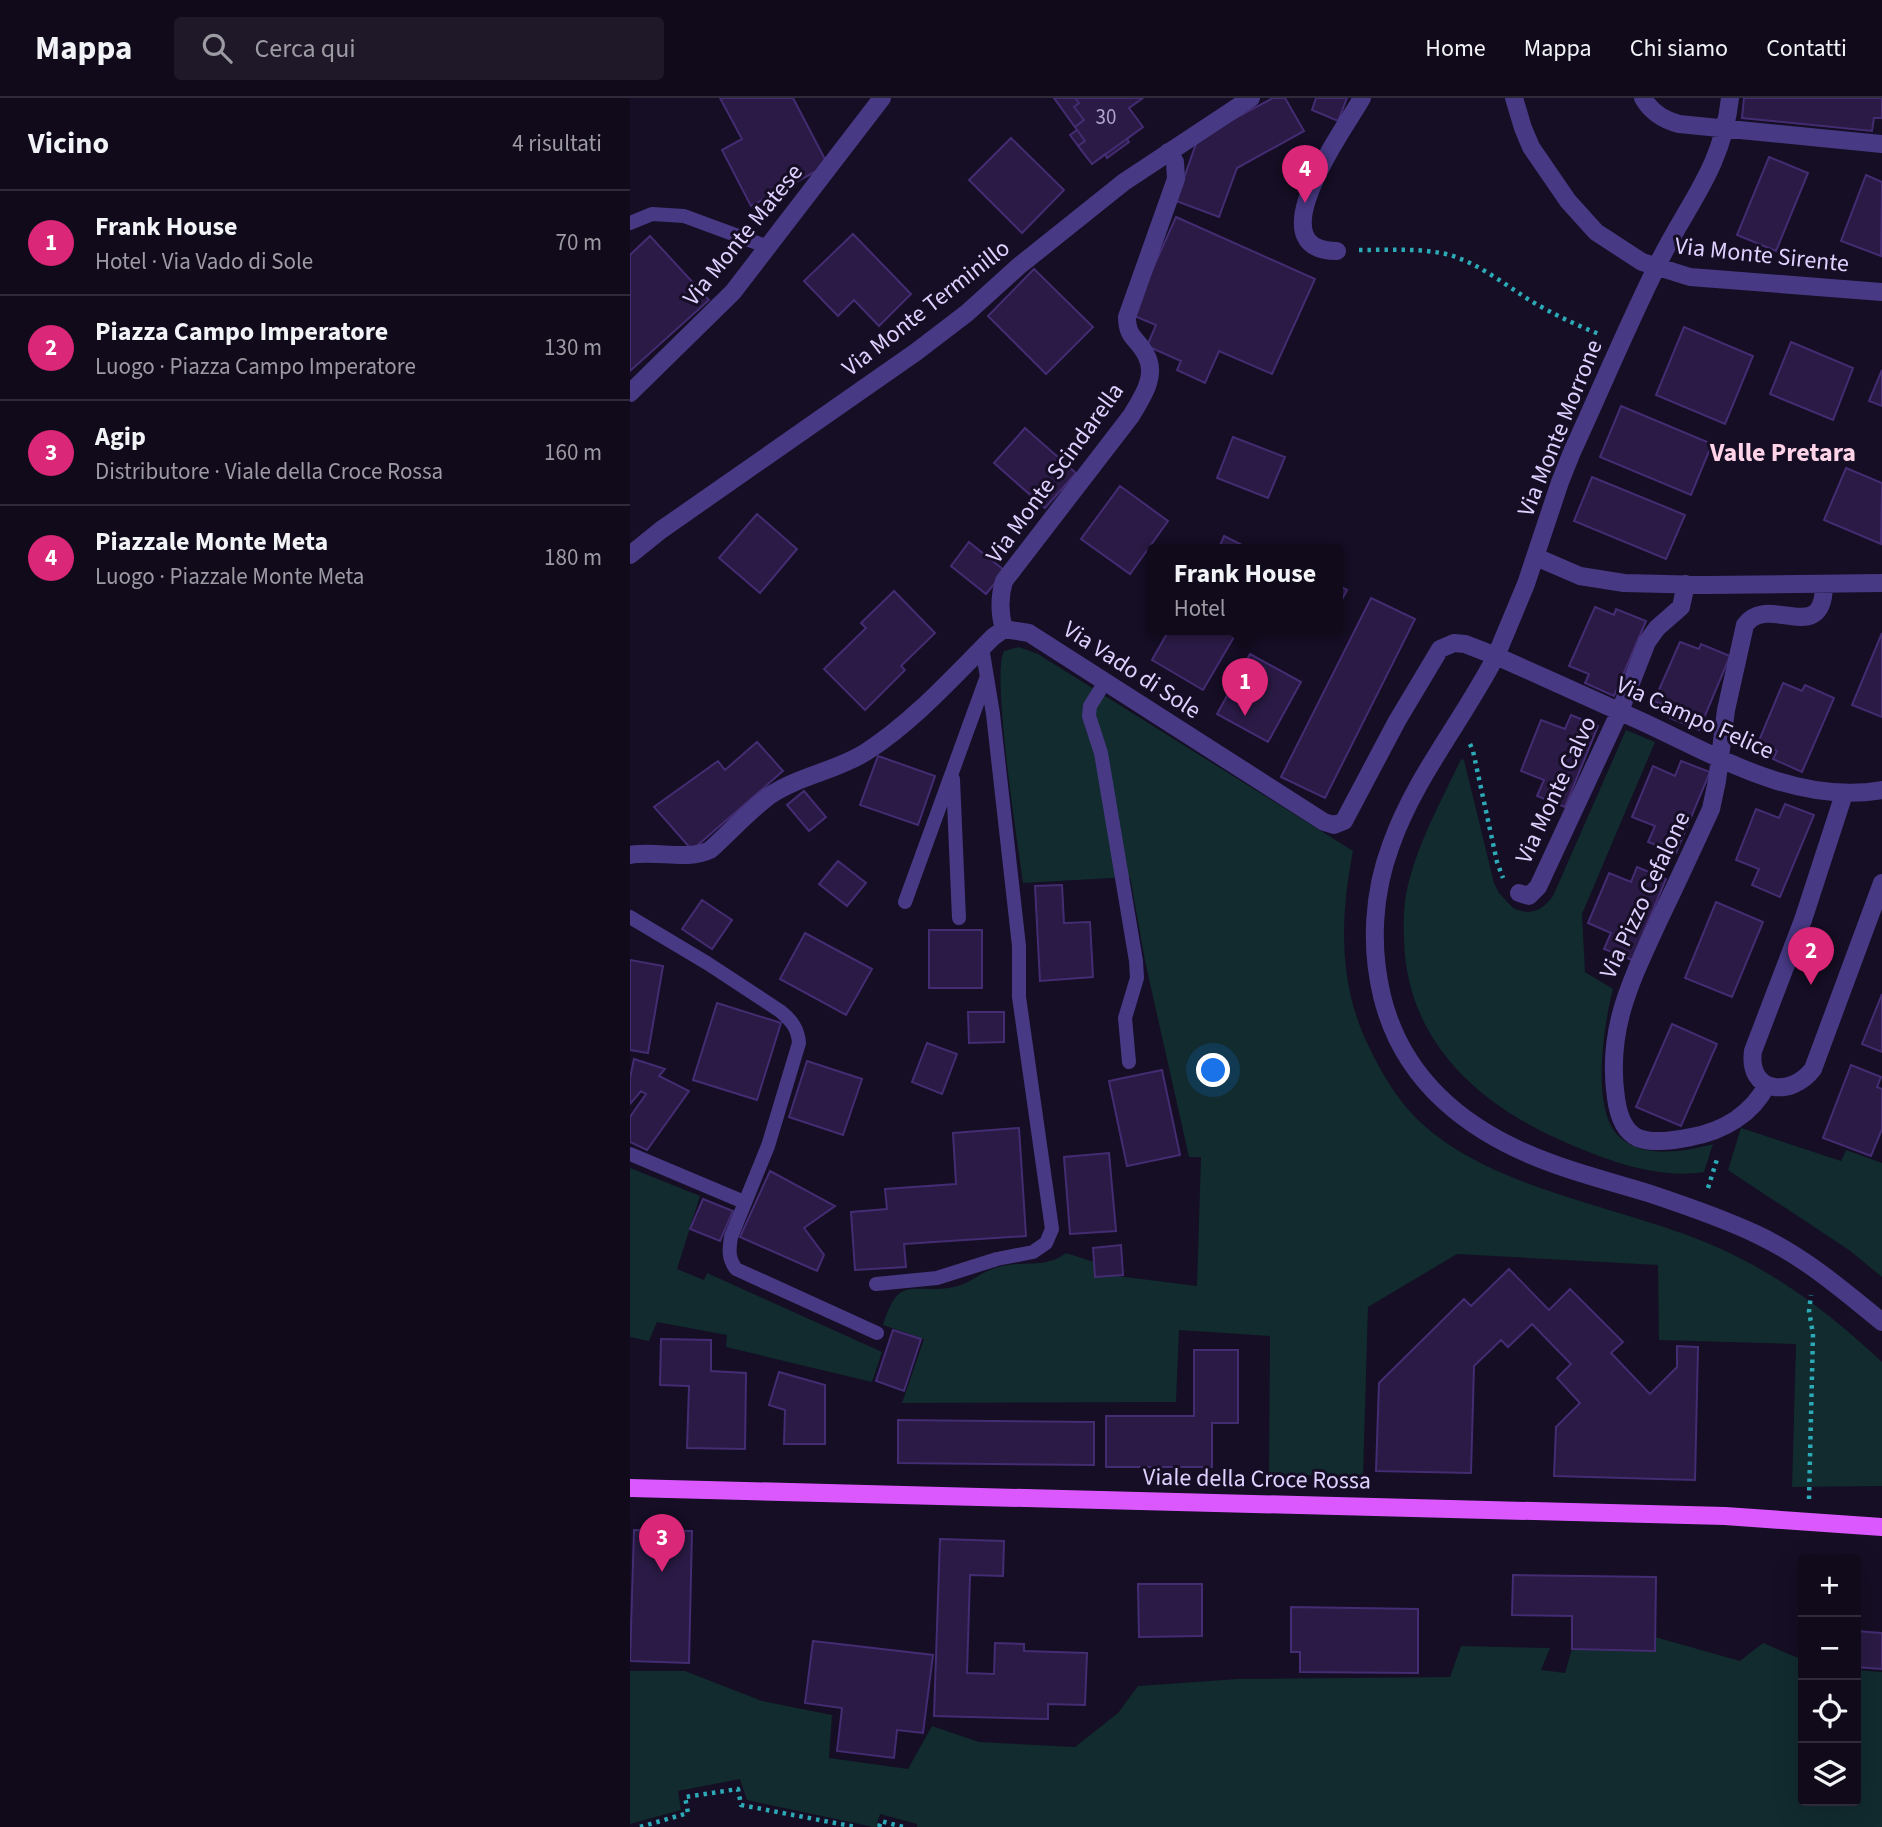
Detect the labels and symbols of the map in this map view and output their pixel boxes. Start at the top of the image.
house number: 30 [1096,102,1116,132]
pin: 4 [1282,145,1328,203]
street label: Via Monte Matese [675,156,811,314]
street label: Via Monte Sirente [1673,228,1851,282]
street label: Via Monte Terminillo [835,231,1017,385]
street label: Via Monte Morrone [1509,334,1611,522]
street label: Via Monte Scindarella [977,375,1133,571]
district label: Valle Pretara [1709,434,1856,471]
street label: Via Vado di Sole [1056,612,1208,728]
pin: 1 [1222,658,1268,716]
street label: Via Campo Felice [1610,667,1780,769]
street label: Via Monte Calvo [1506,710,1606,870]
street label: Via Pizzo Cefalone [1591,806,1699,984]
pin: 2 [1788,927,1834,985]
your location [1196,1053,1230,1087]
street label: Viale della Croce Rossa [1143,1460,1371,1498]
pin: 3 [639,1514,685,1572]

